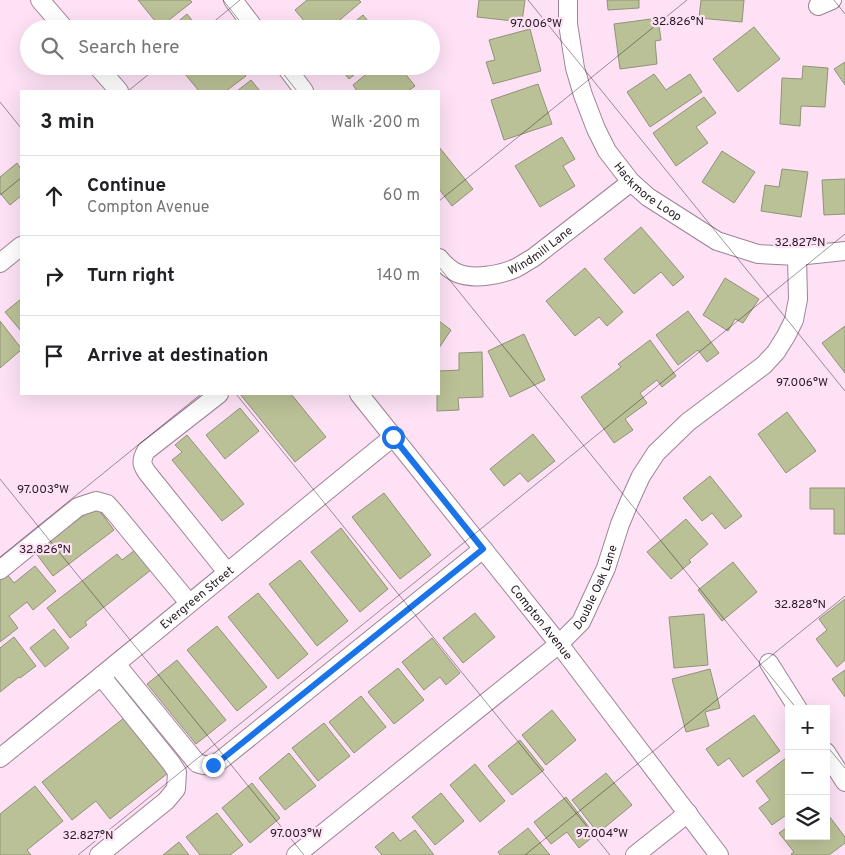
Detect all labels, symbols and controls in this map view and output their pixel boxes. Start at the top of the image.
text: 32.826°N [652,14,704,30]
text: 97.006°W [510,16,562,32]
search box [20,20,440,75]
icon: search [38,34,66,62]
text: Search here [78,36,180,60]
text: 3 min [40,109,95,136]
text: Walk · 200 m [331,113,420,133]
street label: Hackmore Loop [610,159,685,226]
text: Continue [87,174,166,198]
icon: ahead [40,182,68,210]
text: 60 m [383,186,420,206]
text: Compton Avenue [87,198,209,218]
street label: Windmill Lane [506,223,576,279]
text: 32.827°N [774,235,826,251]
icon: right [40,262,68,290]
text: Turn right [87,264,175,288]
text: 140 m [377,266,420,286]
icon: arrive [40,342,68,370]
text: Arrive at destination [87,344,268,368]
text: 97.006°W [776,375,828,391]
route start [382,426,405,449]
text: 97.003°W [17,482,69,498]
text: 32.826°N [19,542,71,558]
street label: Double Oak Lane [570,543,622,634]
street label: Evergreen Street [157,563,238,633]
street label: Compton Avenue [506,582,575,664]
text: 32.828°N [774,597,826,613]
map controls [785,705,830,840]
button: + [785,705,830,750]
button: − [785,750,830,795]
route end [202,754,225,777]
button: layers [785,795,830,840]
text: 97.003°W [270,826,322,842]
text: 97.004°W [576,826,628,842]
text: 32.827°N [62,828,114,844]

